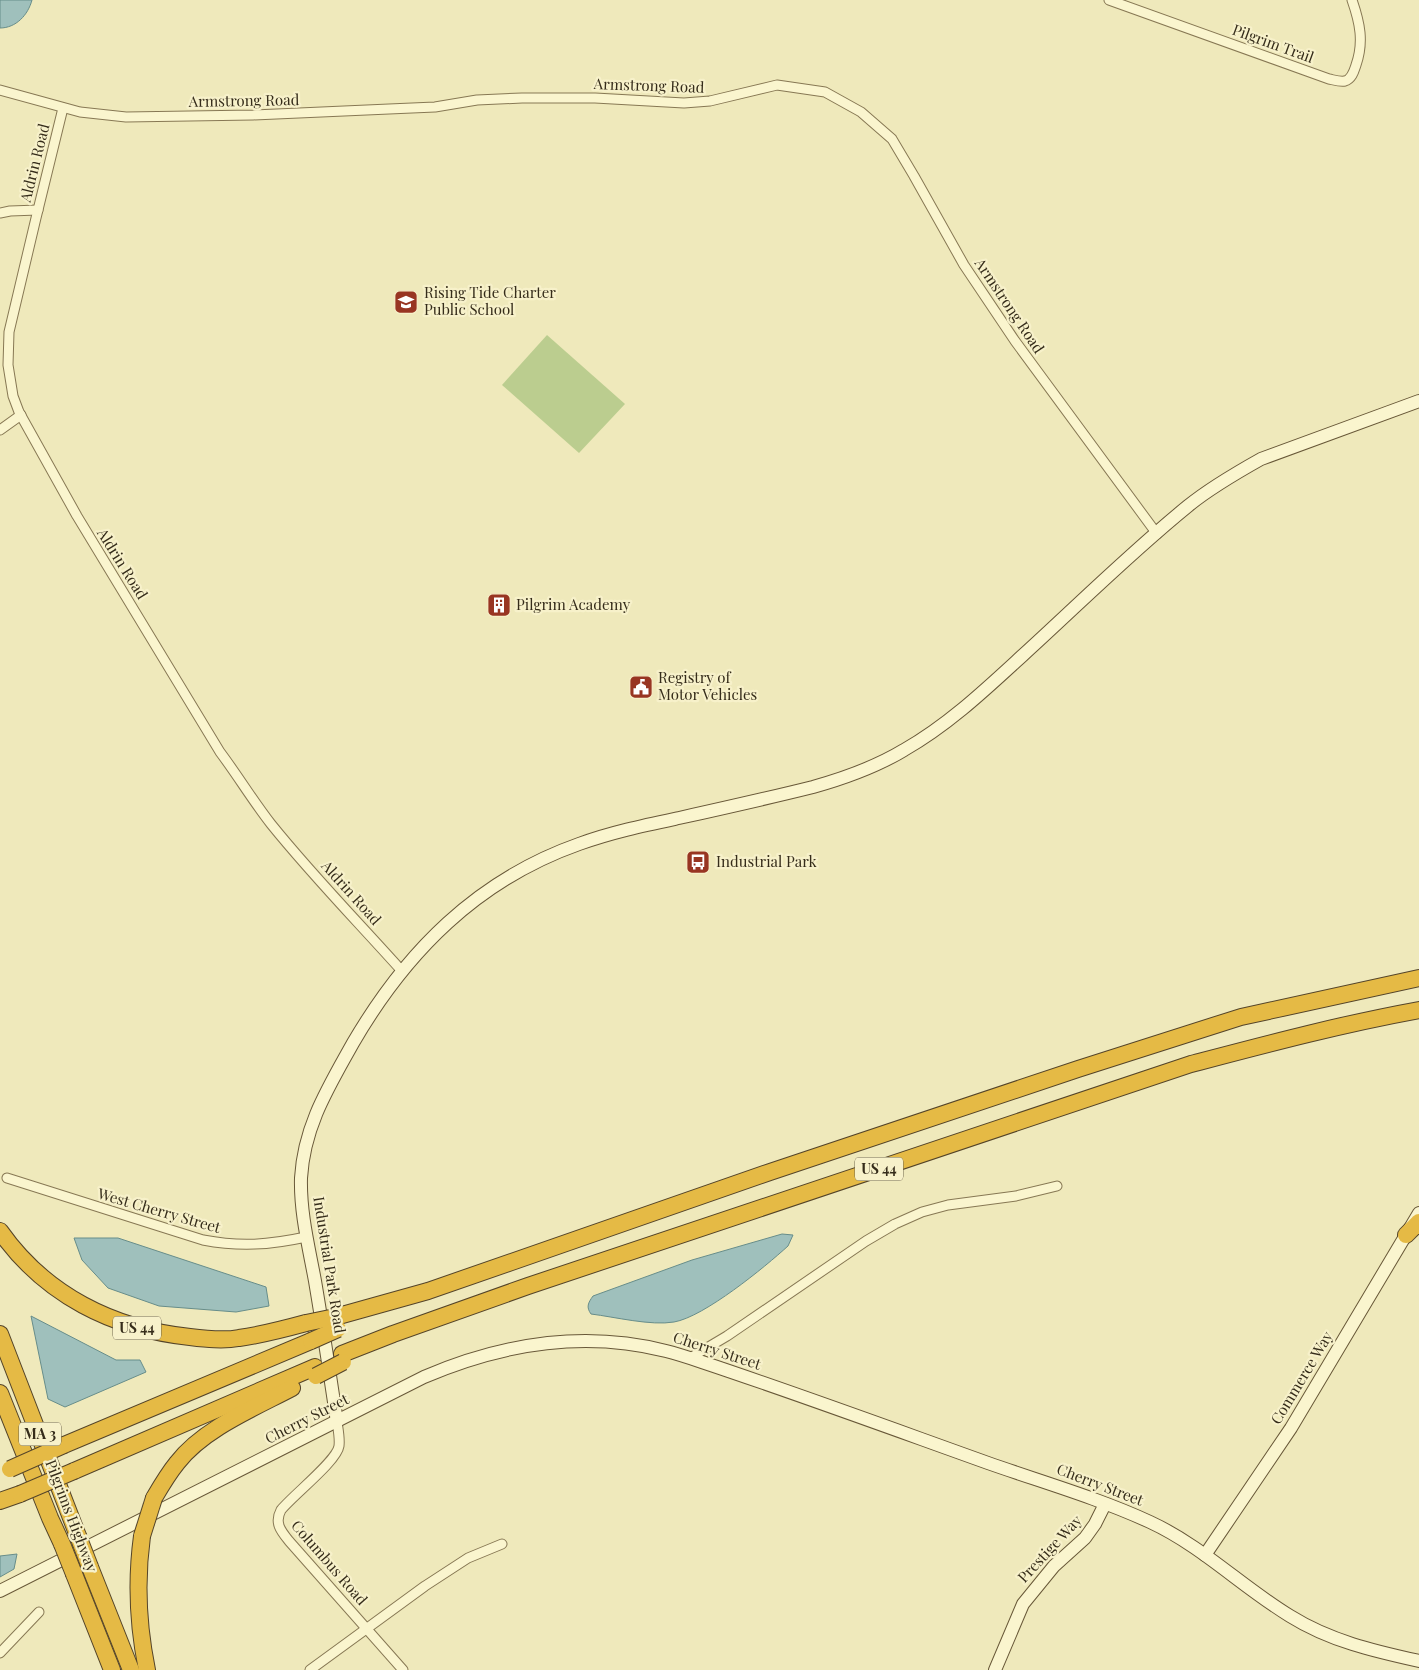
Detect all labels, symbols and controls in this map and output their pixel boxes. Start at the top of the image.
street label: Pilgrim Trail [1230,19,1317,67]
street label: Armstrong Road [592,73,705,97]
street label: Armstrong Road [187,89,300,111]
street label: Aldrin Road [14,121,54,205]
street label: Armstrong Road [970,253,1049,357]
place label: Rising Tide Charter Public School [424,282,556,319]
school or university icon: Rising Tide Charter Public School [393,289,419,315]
street label: Aldrin Road [93,523,153,603]
building icon: Pilgrim Academy [486,592,512,618]
place label: Pilgrim Academy [516,594,631,614]
place label: Registry of Motor Vehicles [658,667,757,704]
public building icon: Registry of Motor Vehicles [628,674,654,700]
bus stop icon: Industrial Park [685,849,711,875]
place label: Industrial Park [716,851,818,871]
street label: Aldrin Road [317,855,386,929]
road number: US 44 [855,1158,903,1180]
street label: West Cherry Street [95,1183,224,1237]
street label: Industrial Park Road [309,1195,351,1335]
road number: US 44 [113,1316,161,1340]
street label: Cherry Street [671,1326,764,1374]
street label: Commerce Way [1266,1327,1337,1428]
street label: Cherry Street [261,1388,352,1448]
road number: MA 3 [19,1422,61,1446]
street label: Pilgrims Highway [41,1457,103,1575]
street label: Cherry Street [1054,1458,1147,1510]
street label: Prestige Way [1013,1510,1086,1586]
street label: Columbus Road [287,1516,372,1609]

